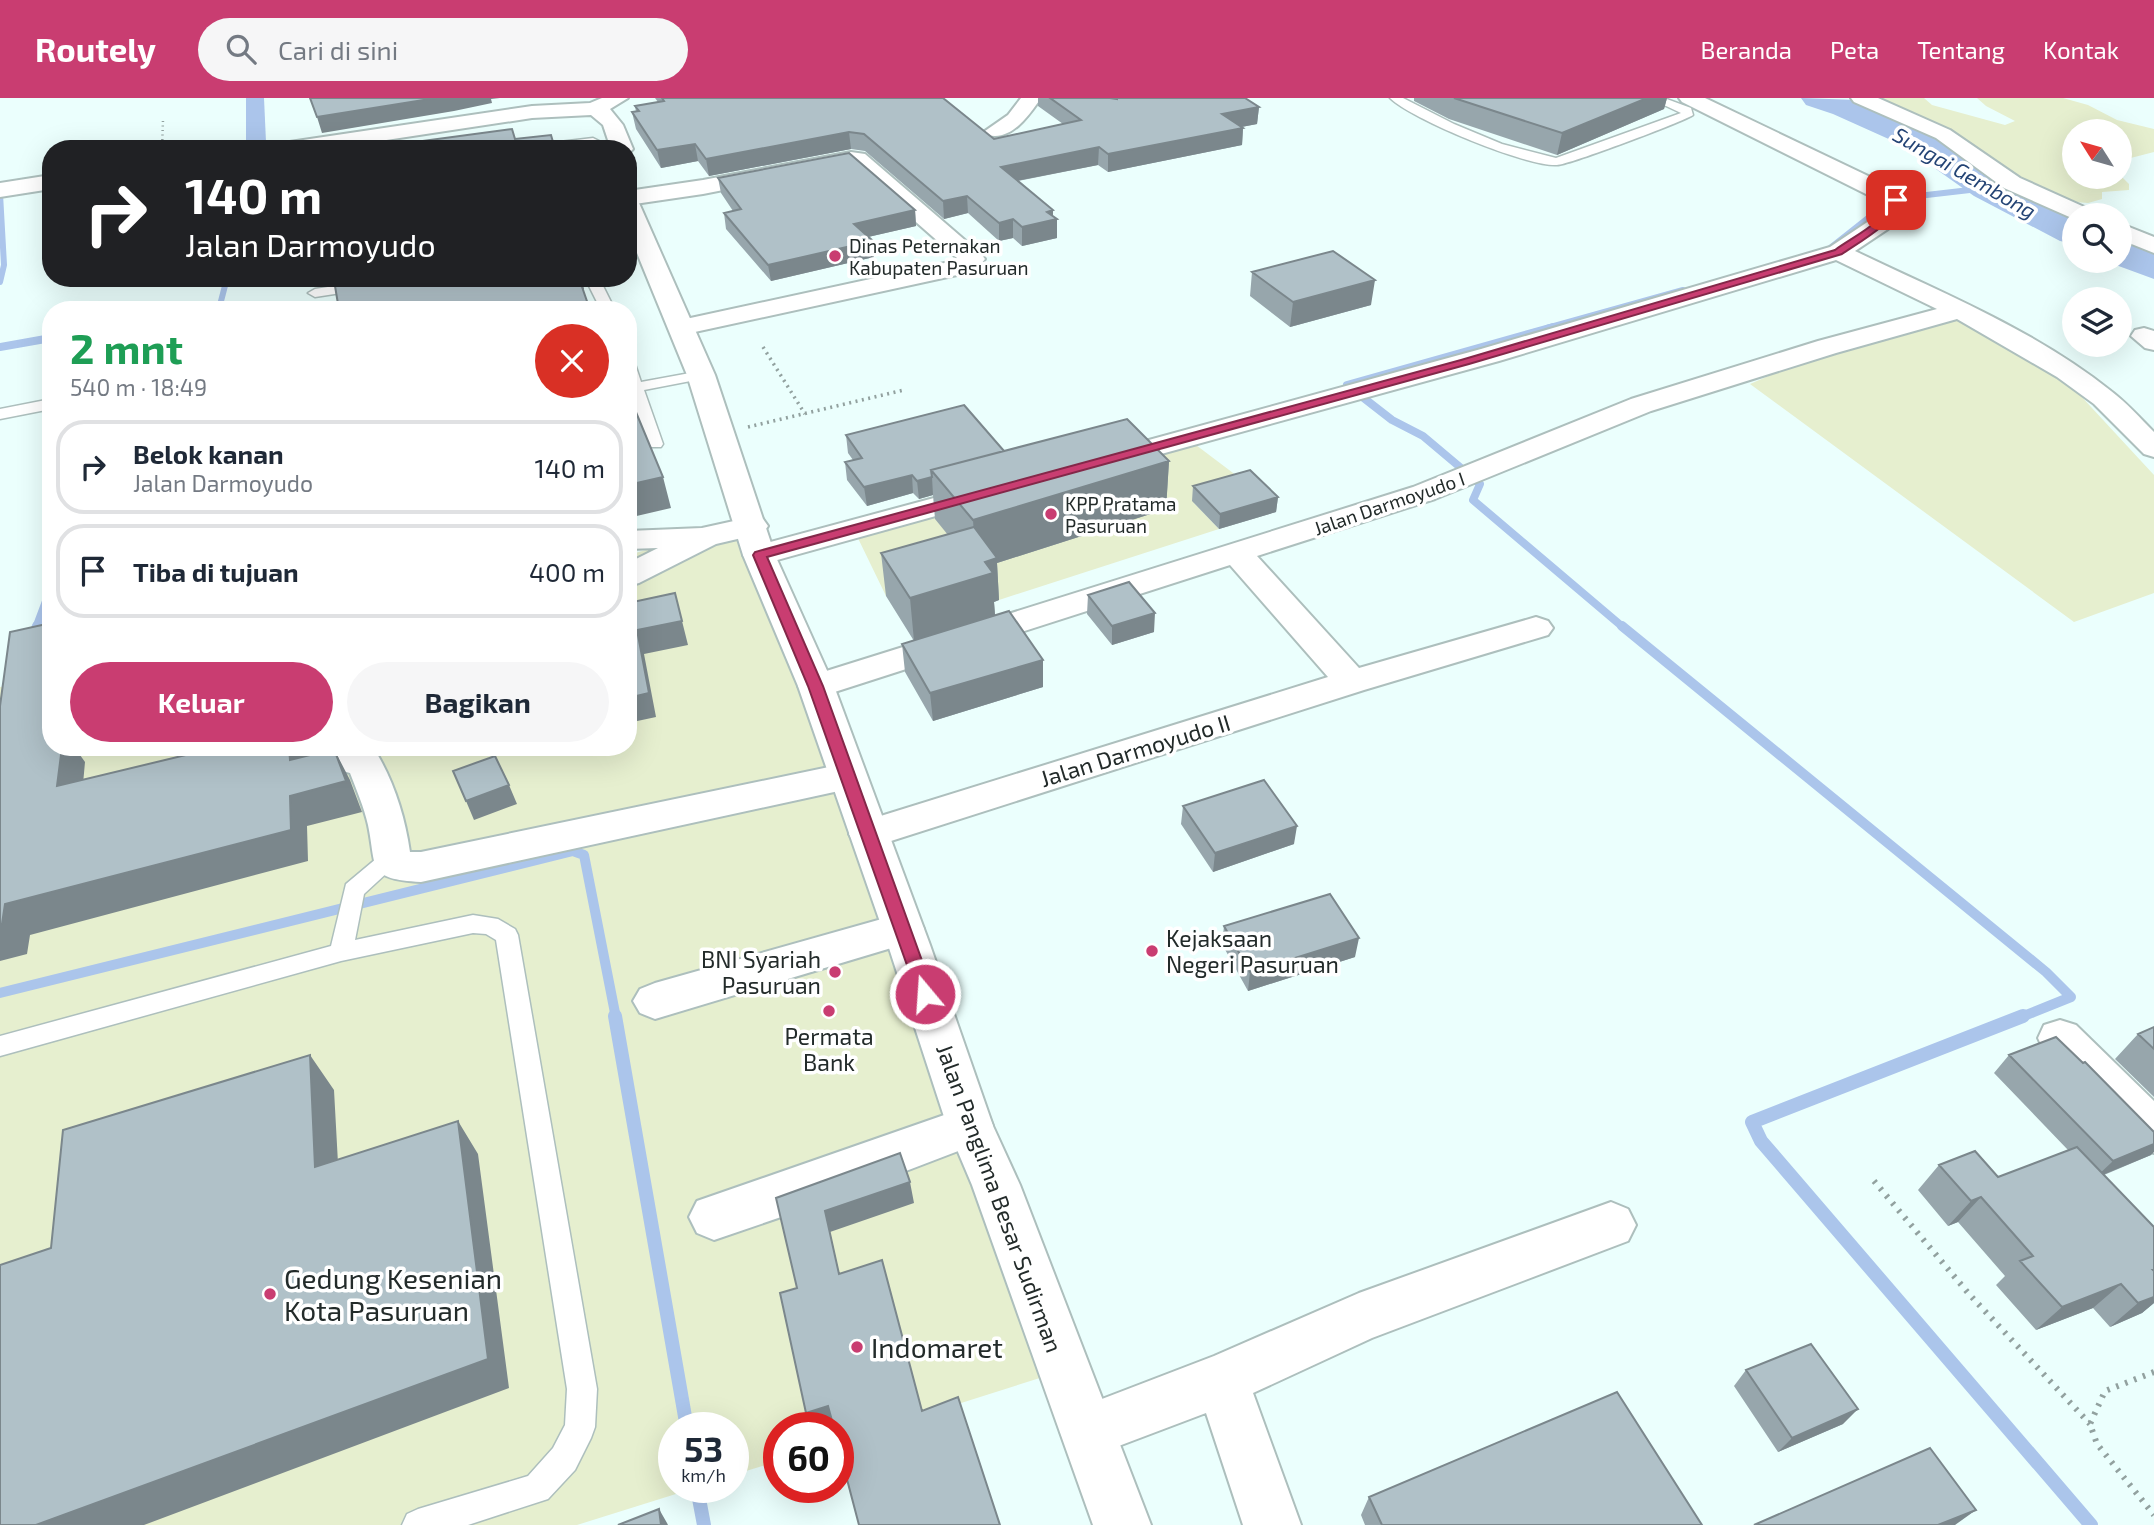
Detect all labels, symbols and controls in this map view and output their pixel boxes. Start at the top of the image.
search box [198,18,688,81]
text: Routely [35,29,156,69]
icon: search [222,30,260,68]
text: Cari di sini [278,34,398,65]
text: Beranda [1701,35,1792,64]
text: Peta [1830,35,1879,64]
text: Tentang [1917,35,2005,64]
text: Kontak [2043,35,2119,64]
north arrow [2062,119,2132,189]
map controls [2062,119,2132,357]
water label: Sungai Gembong [1889,121,2041,223]
text: 140 m [185,165,322,224]
icon: right [70,168,161,259]
pin [1866,170,1926,230]
icon: arrive [1877,181,1915,219]
button: search [2062,203,2132,273]
text: Jalan Darmoyudo [185,225,436,263]
place label: Dinas Peternakan Kabupaten Pasuruan [849,234,1028,279]
marker: Dinas Peternakan Kabupaten Pasuruan [827,248,843,264]
button: layers [2062,287,2132,357]
text: 2 mnt [70,322,183,372]
button: close [535,324,609,398]
text: 540 m · 18:49 [70,373,207,401]
text: Belok kanan [133,438,284,469]
icon: right [74,448,112,486]
text: 140 m [534,452,605,483]
street label: Jalan Darmoyudo I [1311,466,1467,540]
text: Jalan Darmoyudo [133,469,313,497]
place label: KPP Pratama Pasuruan [1065,492,1177,537]
marker: KPP Pratama Pasuruan [1043,506,1059,522]
icon: arrive [74,552,112,590]
text: Tiba di tujuan [133,556,299,587]
text: 400 m [529,556,605,587]
button: Keluar [70,662,333,742]
button: Bagikan [347,662,609,742]
street label: Jalan Darmoyudo II [1037,708,1233,792]
place label: Kejaksaan Negeri Pasuruan [1166,924,1339,978]
marker: Kejaksaan Negeri Pasuruan [1144,943,1160,959]
place label: BNI Syariah Pasuruan [701,945,821,999]
position arrow [888,957,962,1031]
marker: BNI Syariah Pasuruan [827,964,843,980]
marker: Permata Bank [821,1003,837,1019]
place label: Permata Bank [784,1022,874,1076]
street label: Jalan Panglima Besar Sudirman [931,1040,1069,1356]
place label: Gedung Kesenian Kota Pasuruan [284,1261,502,1327]
marker: Gedung Kesenian Kota Pasuruan [262,1286,278,1302]
place label: Indomaret [871,1330,1003,1364]
marker: Indomaret [849,1339,865,1355]
speed limit sign: 60 [763,1412,854,1503]
text: 53 [684,1427,723,1469]
text: km/h [681,1464,726,1486]

